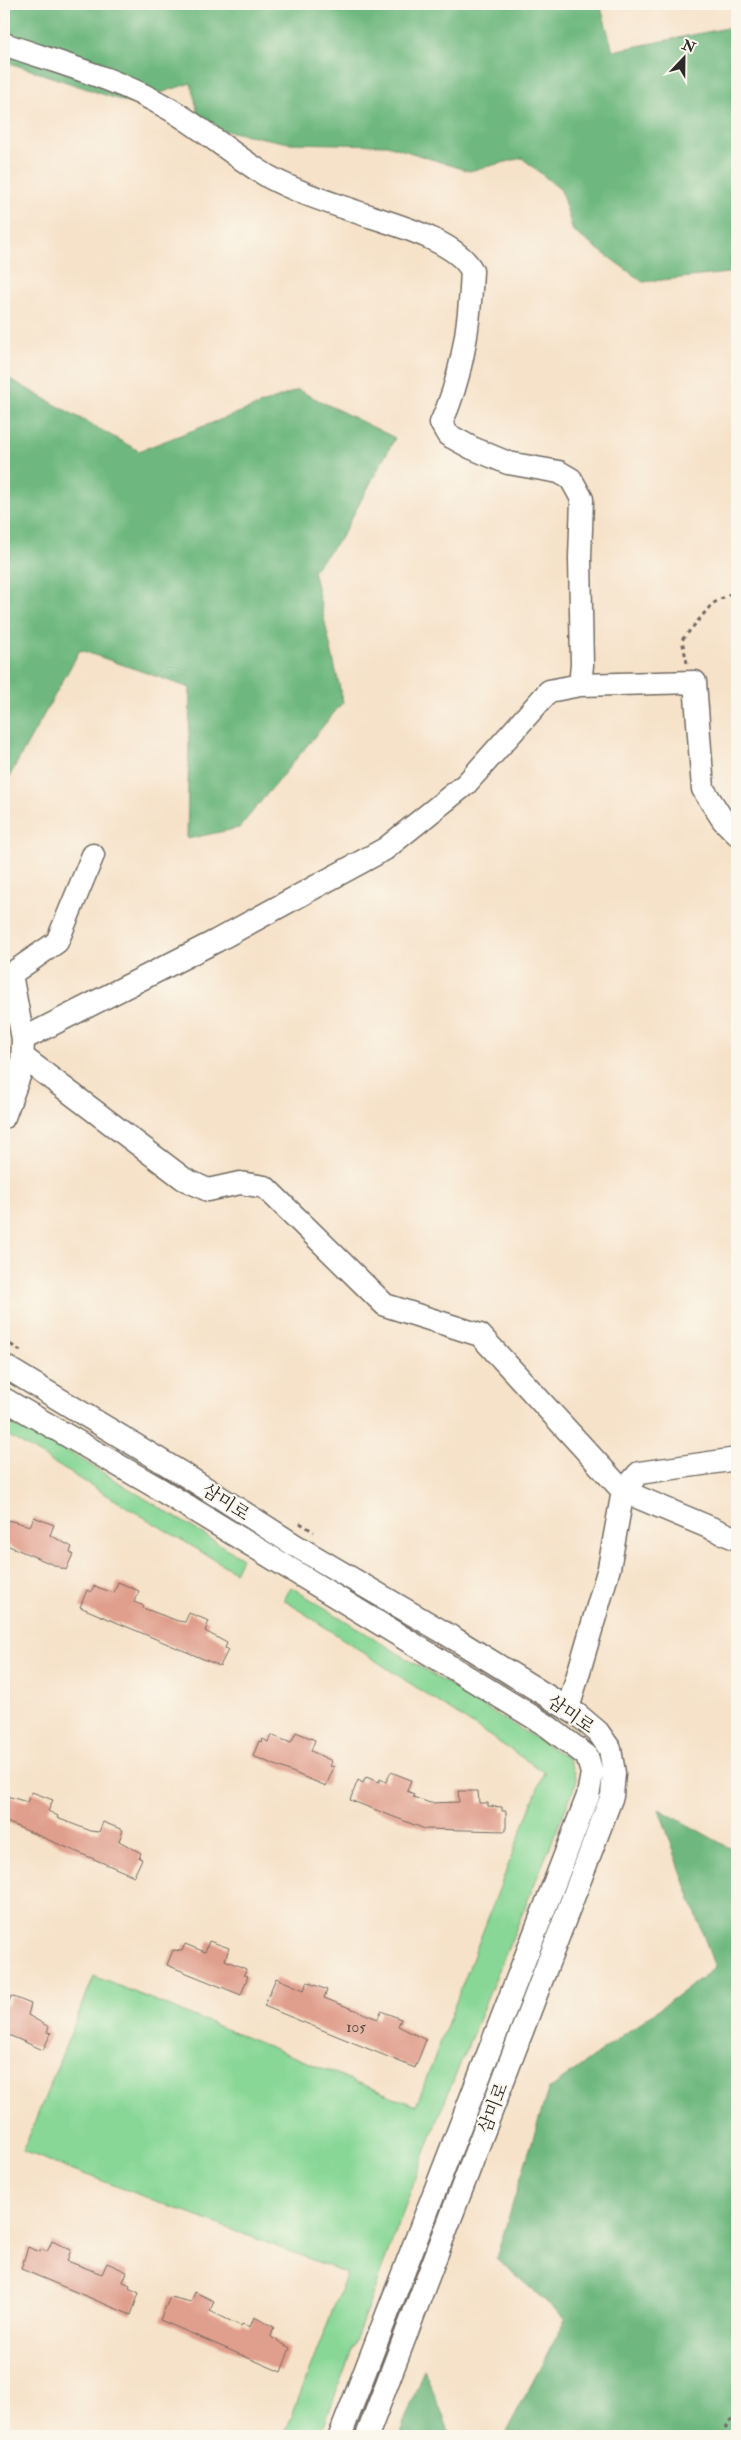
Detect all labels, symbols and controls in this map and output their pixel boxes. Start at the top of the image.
north arrow [658,32,708,82]
text: N [679,36,698,57]
street label: 삼미로 [198,1479,254,1526]
street label: 삼미로 [543,1690,599,1739]
house number: 105 [346,2018,366,2037]
street label: 삼미로 [473,2080,514,2137]

